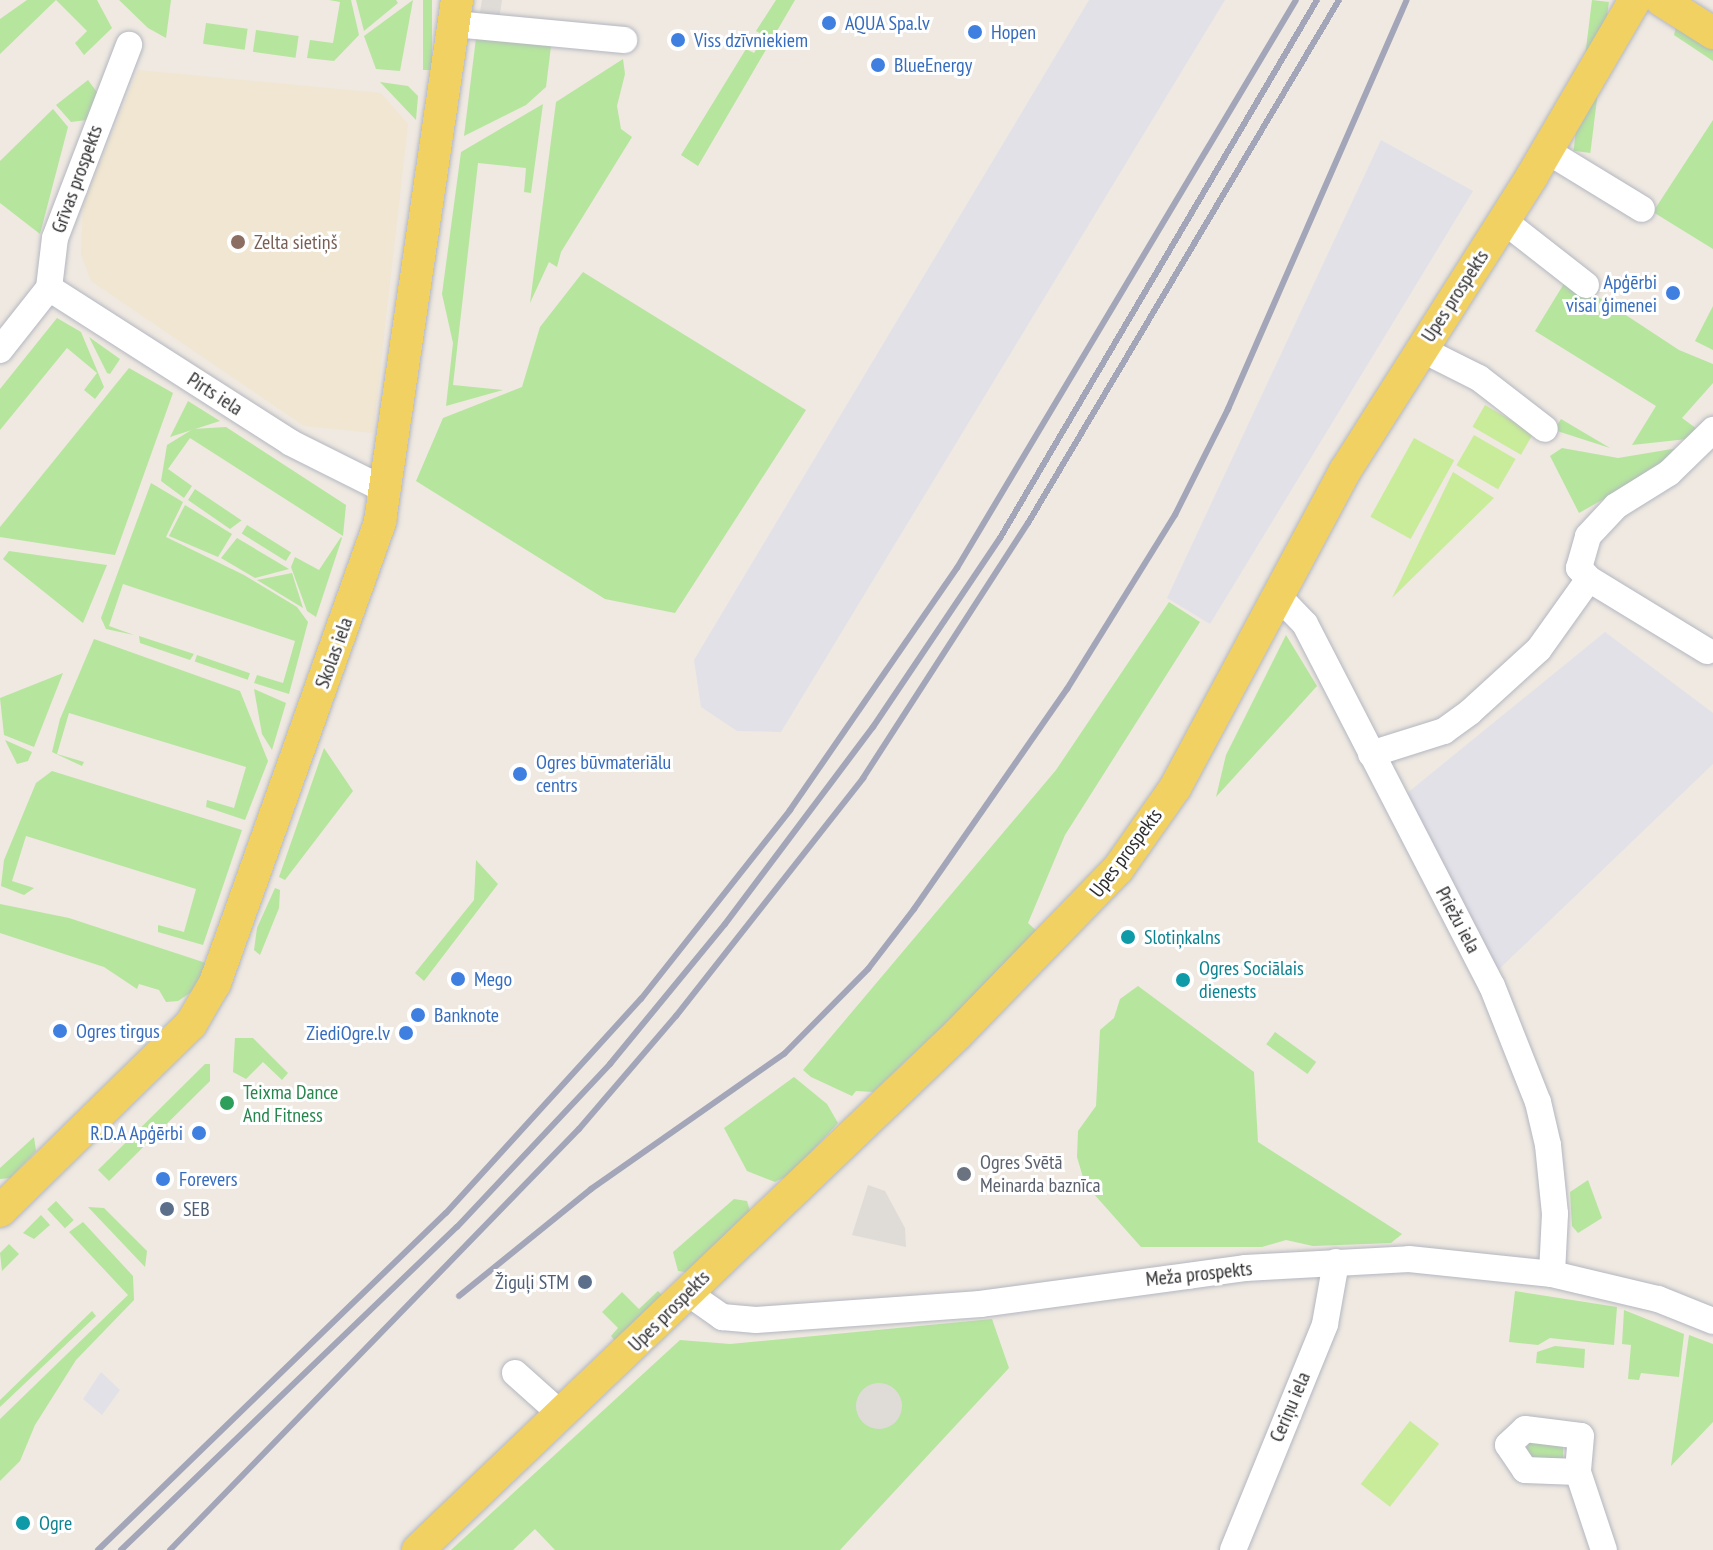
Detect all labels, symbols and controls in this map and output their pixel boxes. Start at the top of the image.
place label: AQUA Spa.lv [845,11,930,35]
marker: AQUA Spa.lv [820,14,838,32]
place label: Hopen [991,20,1036,44]
marker: Hopen [966,23,984,41]
place label: Viss dzīvniekiem [694,28,808,52]
marker: Viss dzīvniekiem [669,31,687,49]
place label: BlueEnergy [894,53,972,77]
marker: BlueEnergy [869,56,887,74]
street label: Grīvas prospekts [46,122,108,236]
place label: Zelta sietiņš [254,230,337,254]
marker: Zelta sietiņš [229,233,247,251]
street label: Upes prospekts [1416,245,1494,347]
place label: Apģērbi visai ģimenei [1566,270,1657,317]
marker: Apģērbi visai ģimenei [1664,284,1682,302]
street label: Pirts iela [183,367,247,421]
street label: Skolas iela [310,614,358,692]
place label: Ogres būvmateriālu centrs [536,750,671,797]
marker: Ogres būvmateriālu centrs [511,765,529,783]
street label: Upes prospekts [1085,804,1167,902]
street label: Priežu iela [1431,883,1485,957]
place label: Slotiņkalns [1144,925,1220,949]
marker: Slotiņkalns [1119,928,1137,946]
place label: Ogres Sociālais dienests [1199,956,1304,1003]
place label: Mego [474,967,512,991]
marker: Mego [449,970,467,988]
marker: Ogres Sociālais dienests [1174,971,1192,989]
place label: Banknote [434,1003,499,1027]
marker: Banknote [409,1006,427,1024]
place label: Ogres tirgus [76,1019,160,1043]
place label: ZiediOgre.lv [306,1021,390,1045]
marker: Ogres tirgus [51,1022,69,1040]
marker: ZiediOgre.lv [397,1024,415,1042]
place label: Teixma Dance And Fitness [243,1080,338,1127]
marker: Teixma Dance And Fitness [218,1094,236,1112]
place label: R.D.A Apģērbi [89,1121,183,1145]
marker: R.D.A Apģērbi [190,1124,208,1142]
place label: Ogres Svētā Meinarda baznīca [980,1150,1101,1197]
marker: Ogres Svētā Meinarda baznīca [955,1165,973,1183]
place label: Forevers [179,1167,238,1191]
marker: Forevers [154,1170,172,1188]
place label: SEB [183,1197,210,1221]
marker: SEB [158,1200,176,1218]
street label: Meža prospekts [1145,1256,1253,1292]
street label: Upes prospekts [623,1265,715,1357]
place label: Žiguļi STM [495,1270,569,1294]
marker: Žiguļi STM [576,1273,594,1291]
street label: Ceriņu iela [1265,1368,1315,1446]
place label: Ogre [39,1511,72,1535]
marker: Ogre [14,1514,32,1532]

